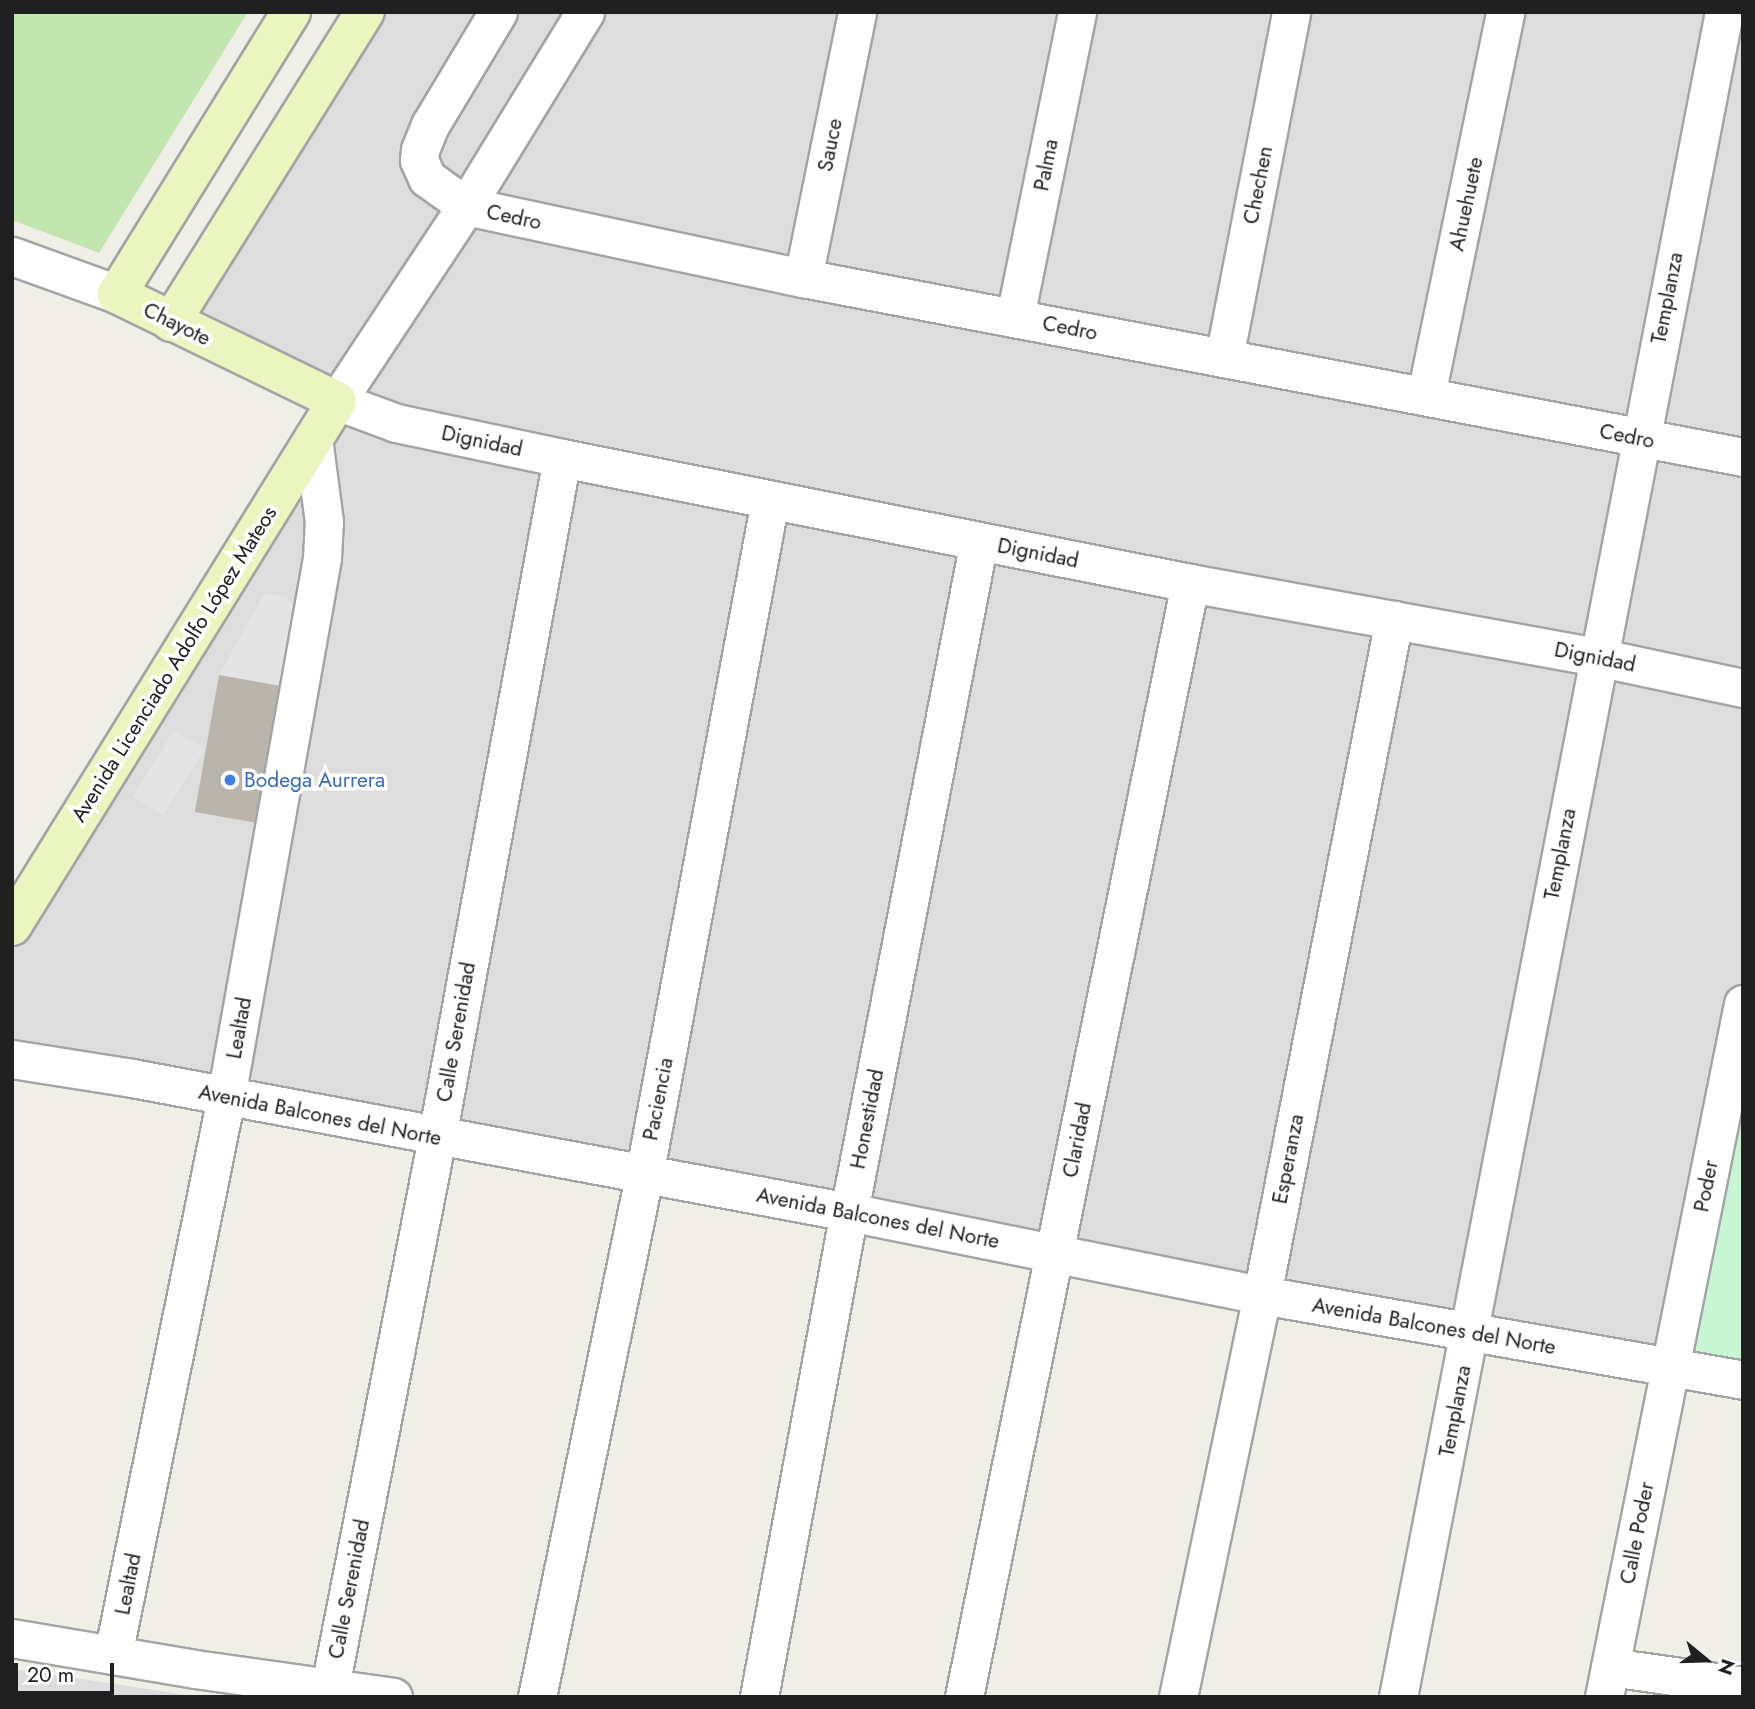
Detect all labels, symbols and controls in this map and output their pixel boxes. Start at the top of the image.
street label: Sauce [813,116,847,174]
street label: Palma [1029,137,1063,193]
street label: Chechen [1238,144,1278,226]
street label: Ahuehuete [1444,155,1488,253]
street label: Cedro [484,199,544,235]
street label: Templanza [1646,250,1688,346]
street label: Chayote [139,297,215,351]
street label: Cedro [1040,310,1100,346]
street label: Cedro [1597,418,1657,454]
street label: Dignidad [439,420,525,462]
street label: Avenida Licenciado Adolfo López Mateos [66,501,282,827]
street label: Dignidad [995,533,1081,573]
street label: Dignidad [1552,637,1638,677]
place label: Bodega Aurrera [244,767,385,793]
marker: Bodega Aurrera [222,772,238,788]
street label: Templanza [1539,806,1581,902]
street label: Calle Serenidad [431,960,481,1104]
street label: Lealtad [221,995,257,1061]
street label: Paciencia [638,1055,678,1143]
street label: Honestidad [845,1067,889,1171]
street label: Avenida Balcones del Norte [196,1079,444,1151]
street label: Claridad [1057,1100,1097,1180]
street label: Esperanza [1267,1112,1309,1206]
street label: Poder [1689,1158,1723,1214]
street label: Avenida Balcones del Norte [754,1182,1002,1254]
street label: Avenida Balcones del Norte [1310,1292,1558,1360]
street label: Templanza [1434,1363,1476,1459]
street label: Calle Poder [1615,1480,1659,1586]
street label: Calle Serenidad [323,1517,375,1661]
street label: Lealtad [110,1551,146,1617]
north arrow [1671,1625,1741,1695]
scale bar [18,1650,117,1694]
text: N [1711,1655,1742,1679]
text: 20 m [27,1660,74,1690]

